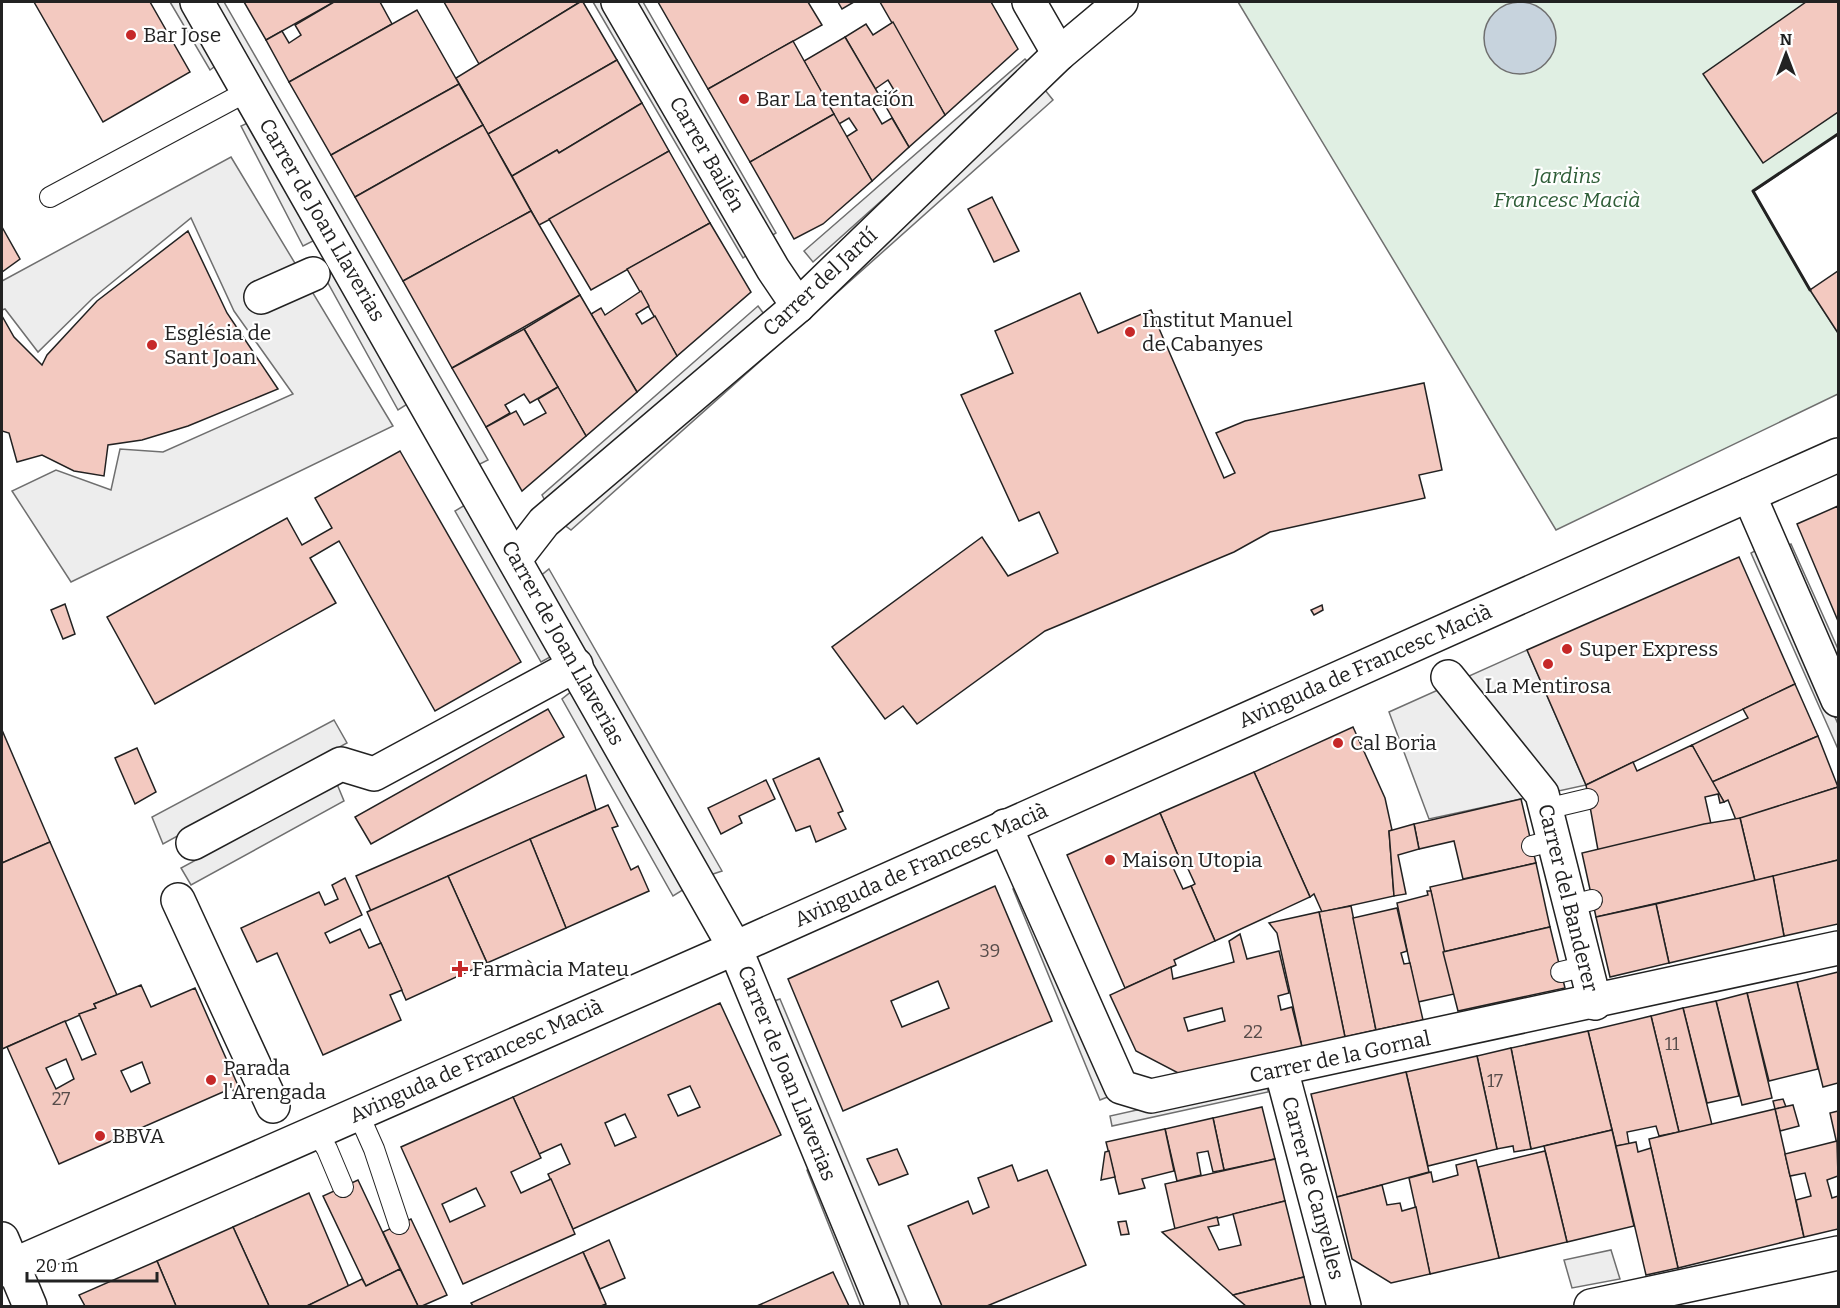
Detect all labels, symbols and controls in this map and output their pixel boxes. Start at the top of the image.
place label: Bar Jose [143,22,221,48]
north arrow [1756,24,1816,84]
marker: Bar Jose [124,28,138,42]
text: N [1780,30,1792,49]
place label: Bar La tentación [756,86,914,112]
street label: Carrer Bailén [663,92,751,216]
marker: Bar La tentación [737,92,751,106]
street label: Carrer de Joan Llaverias [253,114,391,326]
park label: Jardins Francesc Macià [1493,163,1641,213]
street label: Carrer del Jardí [757,222,883,342]
place label: Institut Manuel de Cabanyes [1142,307,1293,357]
place label: Església de Sant Joan [164,320,271,370]
marker: Institut Manuel de Cabanyes [1123,325,1137,339]
marker: Església de Sant Joan [145,338,159,352]
street label: Carrer de Joan Llaverias [496,536,630,750]
street label: Avinguda de Francesc Macià [1234,598,1496,734]
place label: Super Express [1579,636,1718,662]
marker: Super Express [1560,642,1574,656]
marker: La Mentirosa [1541,657,1555,671]
place label: La Mentirosa [1485,673,1612,699]
place label: Cal Boria [1350,730,1437,756]
marker: Cal Boria [1331,736,1345,750]
street label: Avinguda de Francesc Macià [790,797,1052,933]
street label: Carrer del Banderer [1532,801,1604,995]
place label: Maison Utopia [1122,847,1263,873]
marker: Maison Utopia [1103,853,1117,867]
house number: 39 [980,940,1000,962]
place label: Farmàcia Mateu [472,956,629,982]
street label: Carrer de Joan Llaverias [732,961,842,1185]
marker: Farmàcia Mateu [453,962,467,976]
street label: Avinguda de Francesc Macià [345,993,607,1129]
house number: 22 [1243,1021,1263,1043]
street label: Carrer de la Gornal [1247,1025,1433,1089]
house number: 11 [1665,1033,1680,1055]
place label: Parada l'Arengada [223,1055,327,1105]
house number: 17 [1487,1070,1503,1092]
marker: Parada l'Arengada [204,1073,218,1087]
house number: 27 [52,1088,70,1110]
street label: Carrer de Canyelles [1276,1094,1350,1282]
place label: BBVA [112,1123,165,1149]
marker: BBVA [93,1129,107,1143]
scale bar [27,1245,158,1283]
text: 20 m [36,1255,78,1277]

